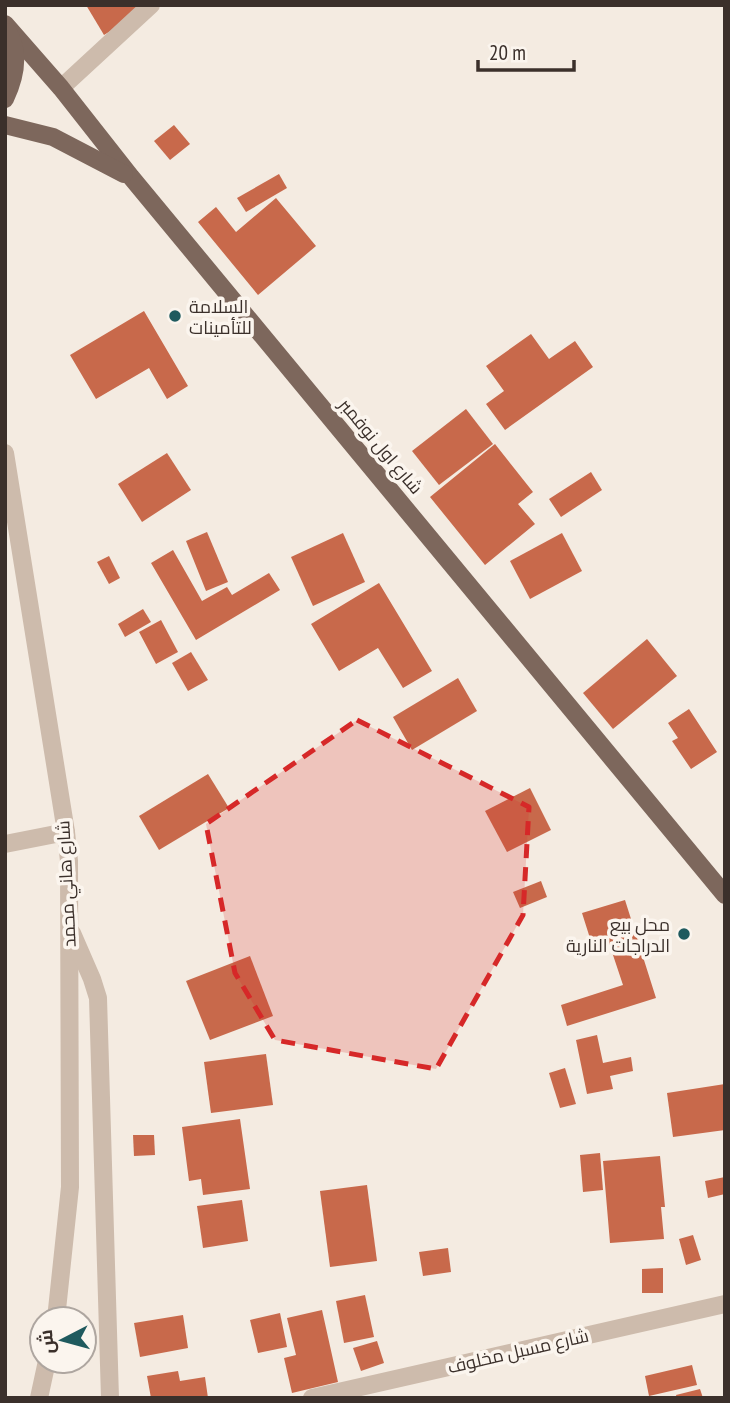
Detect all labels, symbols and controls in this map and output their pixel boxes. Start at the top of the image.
scale bar [478,28,574,72]
text: 20 m [489,39,526,66]
place label: السلامة للتأمينات [189,295,252,339]
marker: السلامة للتأمينات [167,308,183,324]
street label: شارع اول نوفمبر [333,393,428,499]
street label: شارع هاني محمد [51,820,84,948]
place label: محل بيع الدراجات النارية [566,913,670,957]
marker: محل بيع الدراجات النارية [676,926,692,942]
north arrow [28,1305,98,1375]
street label: شارع مسبل مخلوف [445,1324,591,1379]
text: ش [33,1328,59,1355]

